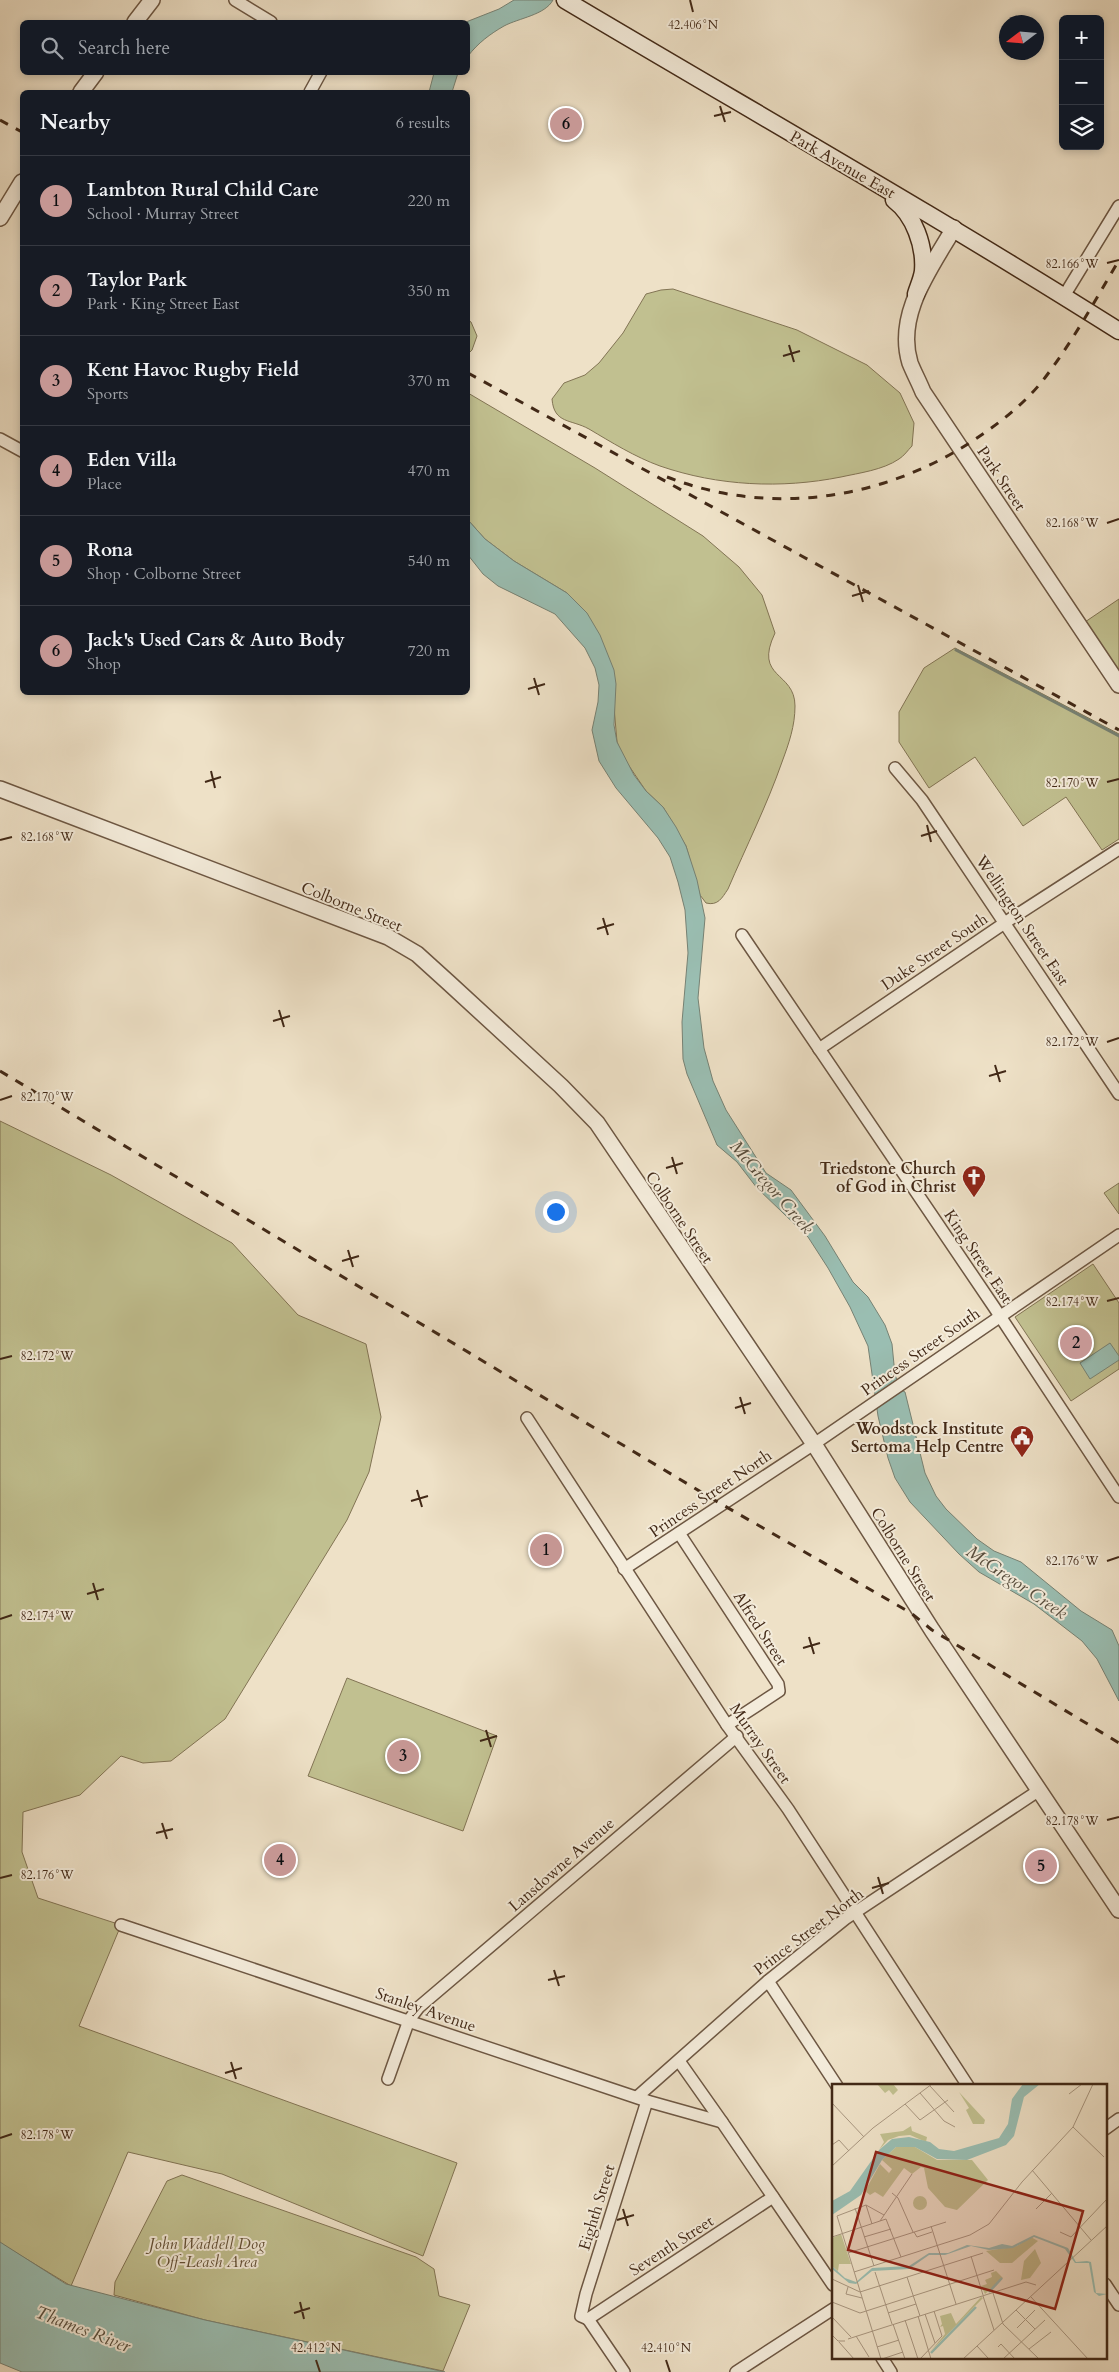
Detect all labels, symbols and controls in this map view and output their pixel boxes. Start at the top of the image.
north arrow [999,15,1044,60]
map controls [1059,15,1104,150]
button: + [1059,15,1104,60]
text: 42.406°N [668,17,719,33]
search box [20,20,470,75]
icon: search [38,34,66,62]
text: Search here [78,35,170,61]
button: − [1059,60,1104,105]
pin: 6 [550,105,582,143]
button: layers [1059,105,1104,150]
text: Nearby [40,108,111,137]
text: 6 results [396,112,450,134]
street label: Park Avenue East [786,126,899,204]
text: Lambton Rural Child Care [87,177,319,203]
text: 1 [52,190,60,212]
text: 220 m [408,190,450,212]
text: School · Murray Street [87,203,239,225]
text: 82.166°W [1045,256,1099,272]
text: Taylor Park [87,267,187,293]
text: 2 [52,280,60,302]
text: 350 m [408,280,450,302]
text: Park · King Street East [87,293,239,315]
text: Kent Havoc Rugby Field [87,357,299,383]
text: 3 [52,370,60,392]
text: 370 m [408,370,450,392]
text: Sports [87,383,128,405]
street label: Park Street [971,442,1031,515]
text: Eden Villa [87,447,177,473]
text: 4 [52,460,60,482]
text: 470 m [408,460,450,482]
text: Place [87,473,122,495]
text: 82.168°W [1045,515,1099,531]
text: Rona [87,537,133,563]
text: 5 [52,550,60,572]
text: 540 m [408,550,450,572]
text: Shop · Colborne Street [87,563,241,585]
text: Jack's Used Cars & Auto Body [87,627,345,653]
text: 6 [52,640,60,662]
text: 720 m [408,640,450,662]
text: Shop [87,653,121,675]
text: 82.170°W [1045,775,1099,791]
text: 82.168°W [20,829,74,845]
street label: Wellington Street East [970,850,1074,990]
street label: Colborne Street [298,877,405,937]
street label: Duke Street South [877,908,992,996]
text: 82.172°W [1045,1034,1099,1050]
text: 82.170°W [20,1089,74,1105]
water label: McGregor Creek [724,1135,820,1240]
place label: Triedstone Church of God in Christ [819,1158,956,1198]
church icon: Triedstone Church of God in Christ [961,1164,987,1198]
street label: Colborne Street [640,1167,718,1268]
your location [543,1199,569,1225]
street label: King Street East [939,1205,1018,1308]
text: 82.174°W [1045,1294,1099,1310]
street label: Princess Street South [857,1302,985,1401]
pin: 2 [1060,1324,1092,1362]
text: 82.172°W [20,1348,74,1364]
place label: Woodstock Institute Sertoma Help Centre [851,1418,1004,1458]
public building icon: Woodstock Institute Sertoma Help Centre [1009,1424,1035,1458]
street label: Princess Street North [645,1445,776,1543]
street label: Colborne Street [865,1503,941,1606]
pin: 1 [530,1531,562,1569]
water label: McGregor Creek [961,1539,1072,1626]
text: 82.176°W [1045,1553,1099,1569]
street label: Alfred Street [728,1587,792,1670]
text: 82.174°W [20,1608,74,1624]
street label: Murray Street [724,1699,796,1788]
pin: 3 [387,1737,419,1775]
street label: Lansdowne Avenue [504,1813,619,1917]
text: 82.178°W [1045,1813,1099,1829]
pin: 4 [264,1841,296,1879]
pin: 5 [1025,1847,1057,1885]
text: 82.176°W [20,1867,74,1883]
street label: Prince Street North [749,1883,868,1980]
street label: Stanley Avenue [372,1982,479,2037]
inset map [832,2084,1106,2360]
text: 82.178°W [20,2127,74,2143]
street label: Eighth Street [573,2162,620,2253]
street label: Seventh Street [625,2210,718,2281]
park label: John Waddell Dog Off-Leash Area [145,2233,266,2273]
water label: Thames River [32,2300,135,2359]
text: 42.412°N [291,2340,342,2356]
text: 42.410°N [641,2340,692,2356]

